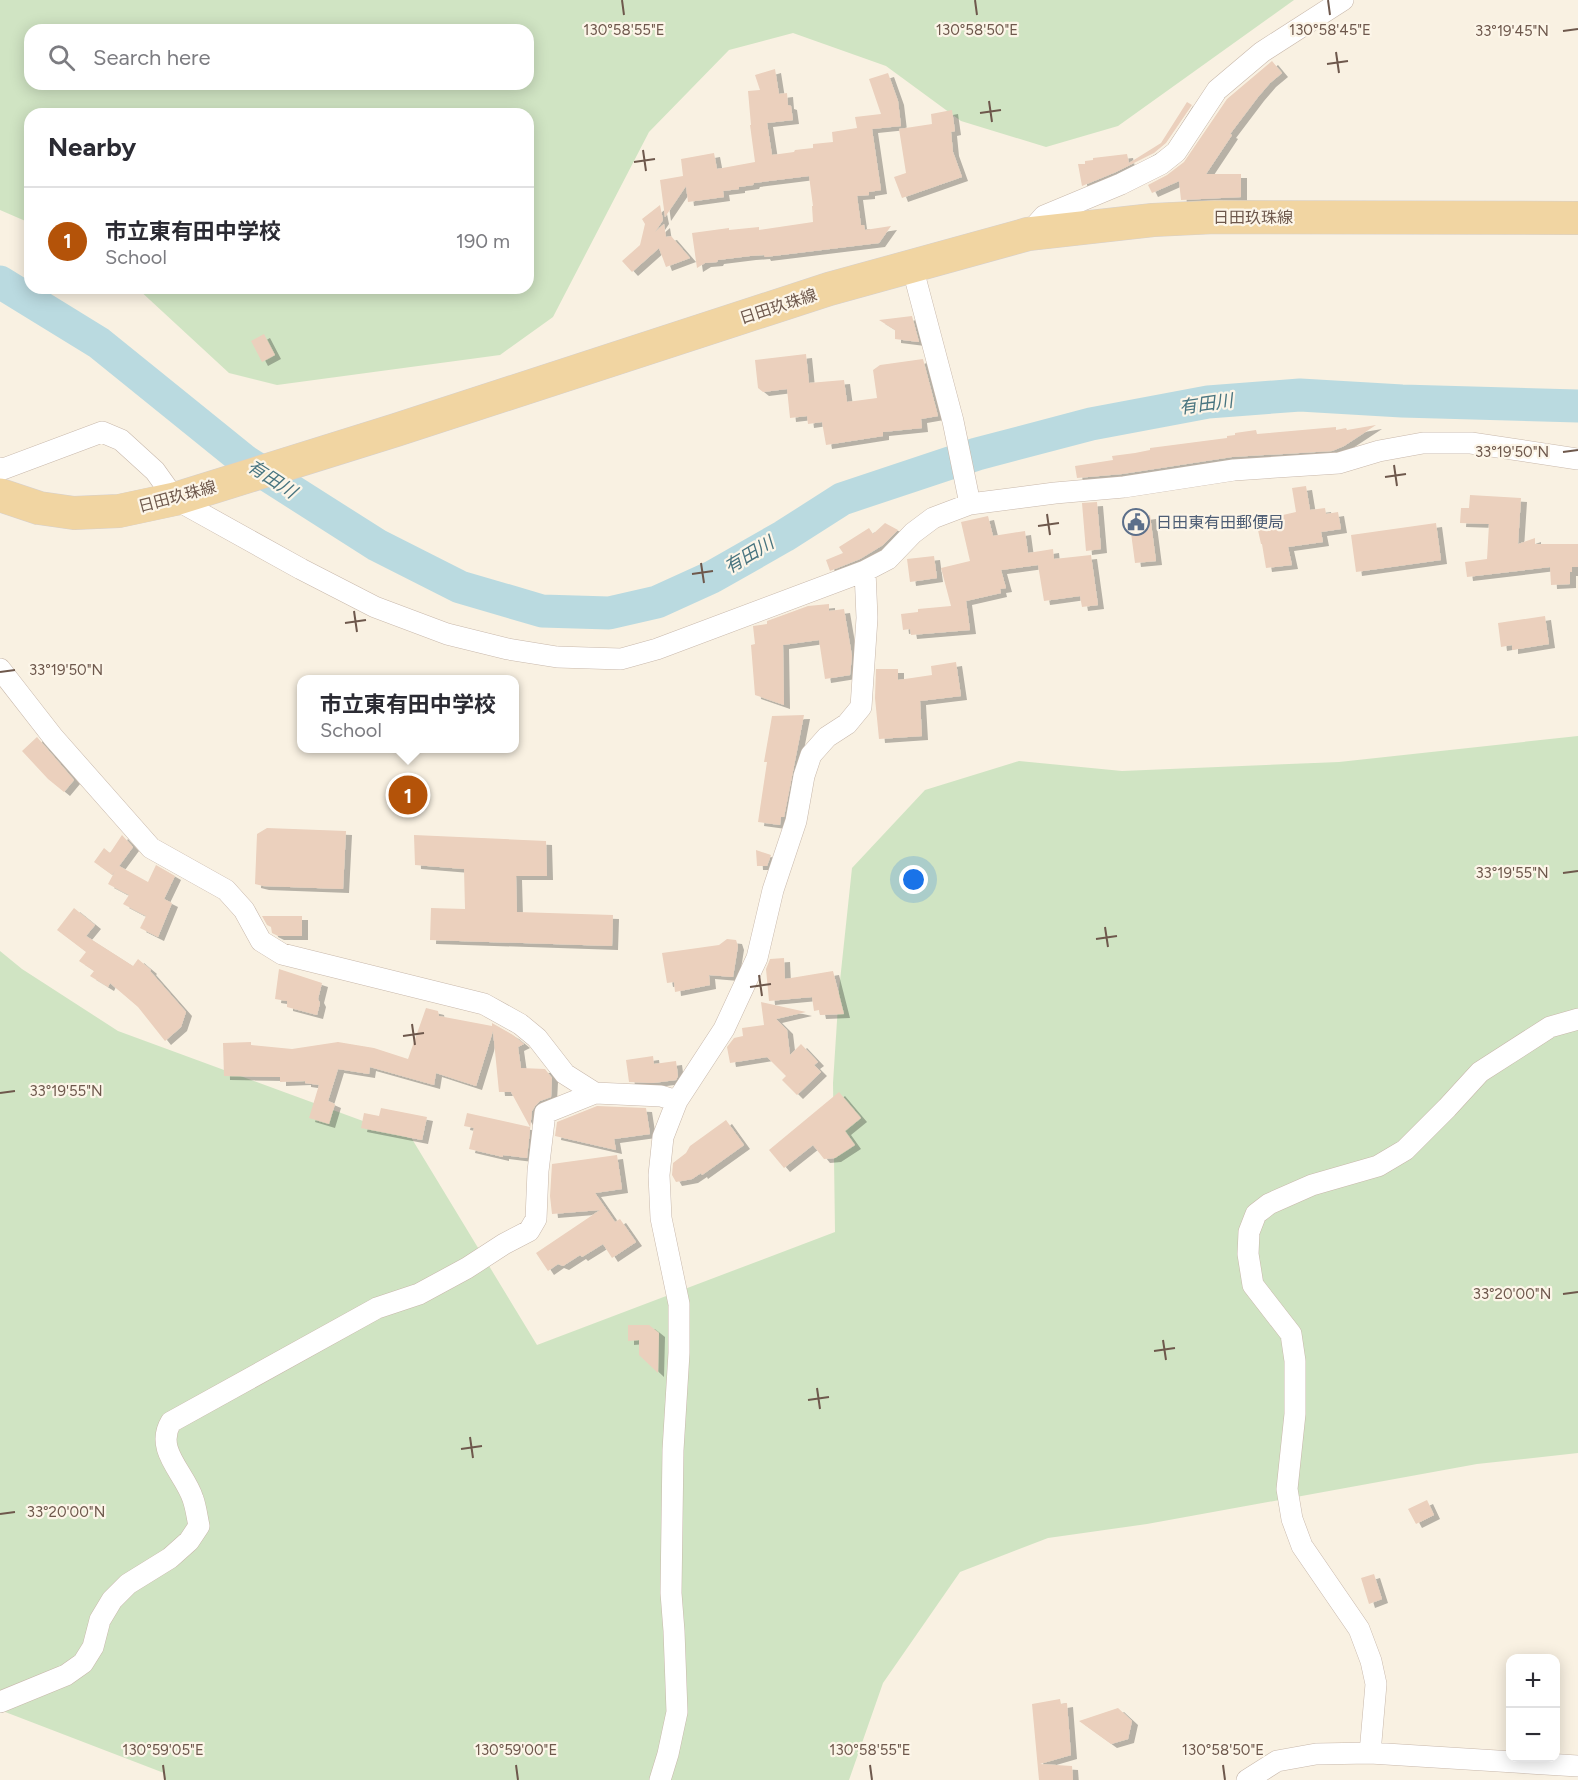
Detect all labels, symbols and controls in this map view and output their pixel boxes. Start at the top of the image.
text: 130°58'55"E [583,21,665,39]
text: 130°58'50"E [936,21,1018,39]
text: 130°58'45"E [1289,21,1371,39]
text: 33°19'45"N [1475,22,1549,40]
search box [24,24,534,90]
icon: search [45,41,78,74]
text: Search here [93,44,211,71]
text: Nearby [48,131,136,163]
street label: 日田玖珠線 [1213,208,1293,227]
text: 市立東有田中学校 [105,218,281,245]
text: 1 [63,229,72,253]
text: 190 m [456,229,510,253]
text: School [105,245,167,269]
street label: 日田玖珠線 [737,285,819,328]
water label: 有田川 [1178,389,1236,419]
text: 33°19'50"N [1475,443,1549,461]
water label: 有田川 [243,455,302,504]
street label: 日田玖珠線 [136,477,218,516]
public building icon: 日田東有田郵便局 [1121,507,1151,537]
place label: 日田東有田郵便局 [1156,513,1284,532]
water label: 有田川 [720,531,780,578]
text: 33°19'50"N [29,661,103,679]
popup [297,675,519,753]
text: 市立東有田中学校 [320,691,496,718]
text: School [320,718,382,742]
pin: 1 [388,772,428,818]
text: 33°19'55"N [1475,864,1549,882]
your location [899,865,928,894]
text: 33°19'55"N [29,1082,103,1100]
text: 33°20'00"N [1473,1285,1551,1303]
text: 33°20'00"N [27,1503,105,1521]
map controls [1506,1654,1560,1762]
button: + [1506,1654,1560,1708]
button: − [1506,1708,1560,1762]
text: 130°59'05"E [122,1741,204,1759]
text: 130°59'00"E [475,1741,557,1759]
text: 130°58'55"E [829,1741,911,1759]
text: 130°58'50"E [1182,1741,1264,1759]

